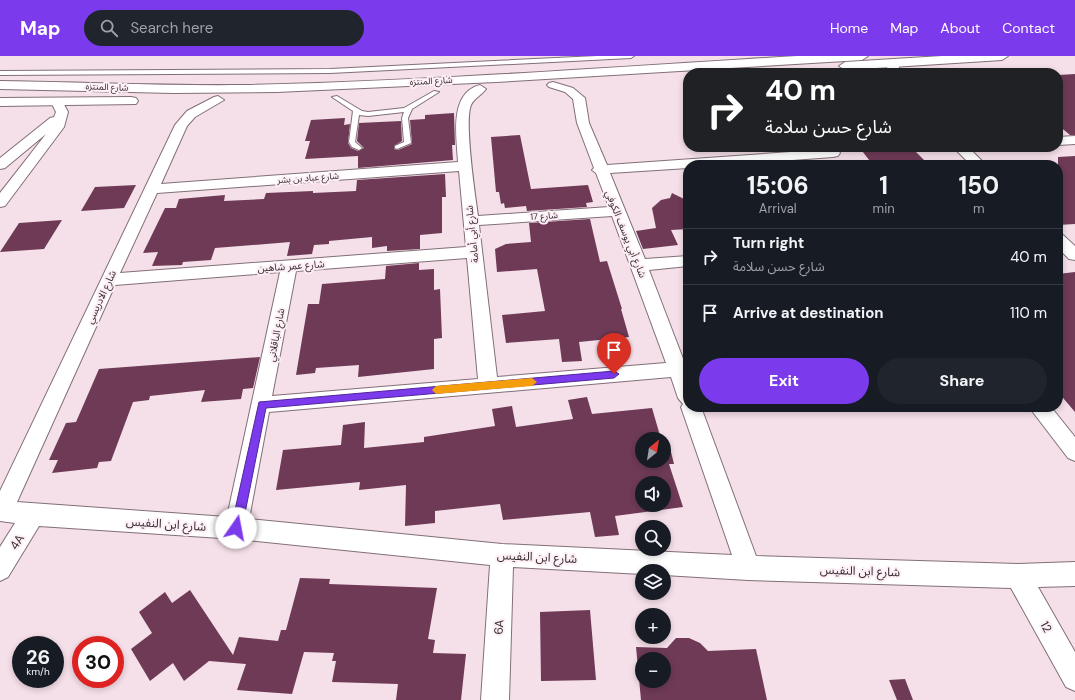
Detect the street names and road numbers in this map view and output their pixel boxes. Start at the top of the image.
street label: شارع المنتزه [409,74,453,89]
street label: شارع المنتزه [85,80,129,95]
street label: شارع عباد بن بشر [276,170,339,187]
street label: شارع أبي يوسف الكوفي [601,188,650,280]
street label: شارع أبي أمامة [462,204,483,263]
street label: شارع 17 [530,209,558,224]
street label: شارع عمر شاهين [257,257,325,276]
street label: شارع الادريسي [83,268,120,326]
street label: شارع الباقلاني [264,307,289,363]
street label: شارع ابن النفيس [125,513,207,536]
street label: 4A [6,531,28,553]
street label: شارع ابن النفيس [496,547,578,568]
street label: شارع ابن النفيس [820,562,900,581]
street label: 12 [1036,618,1056,636]
street label: 6A [491,619,507,635]

